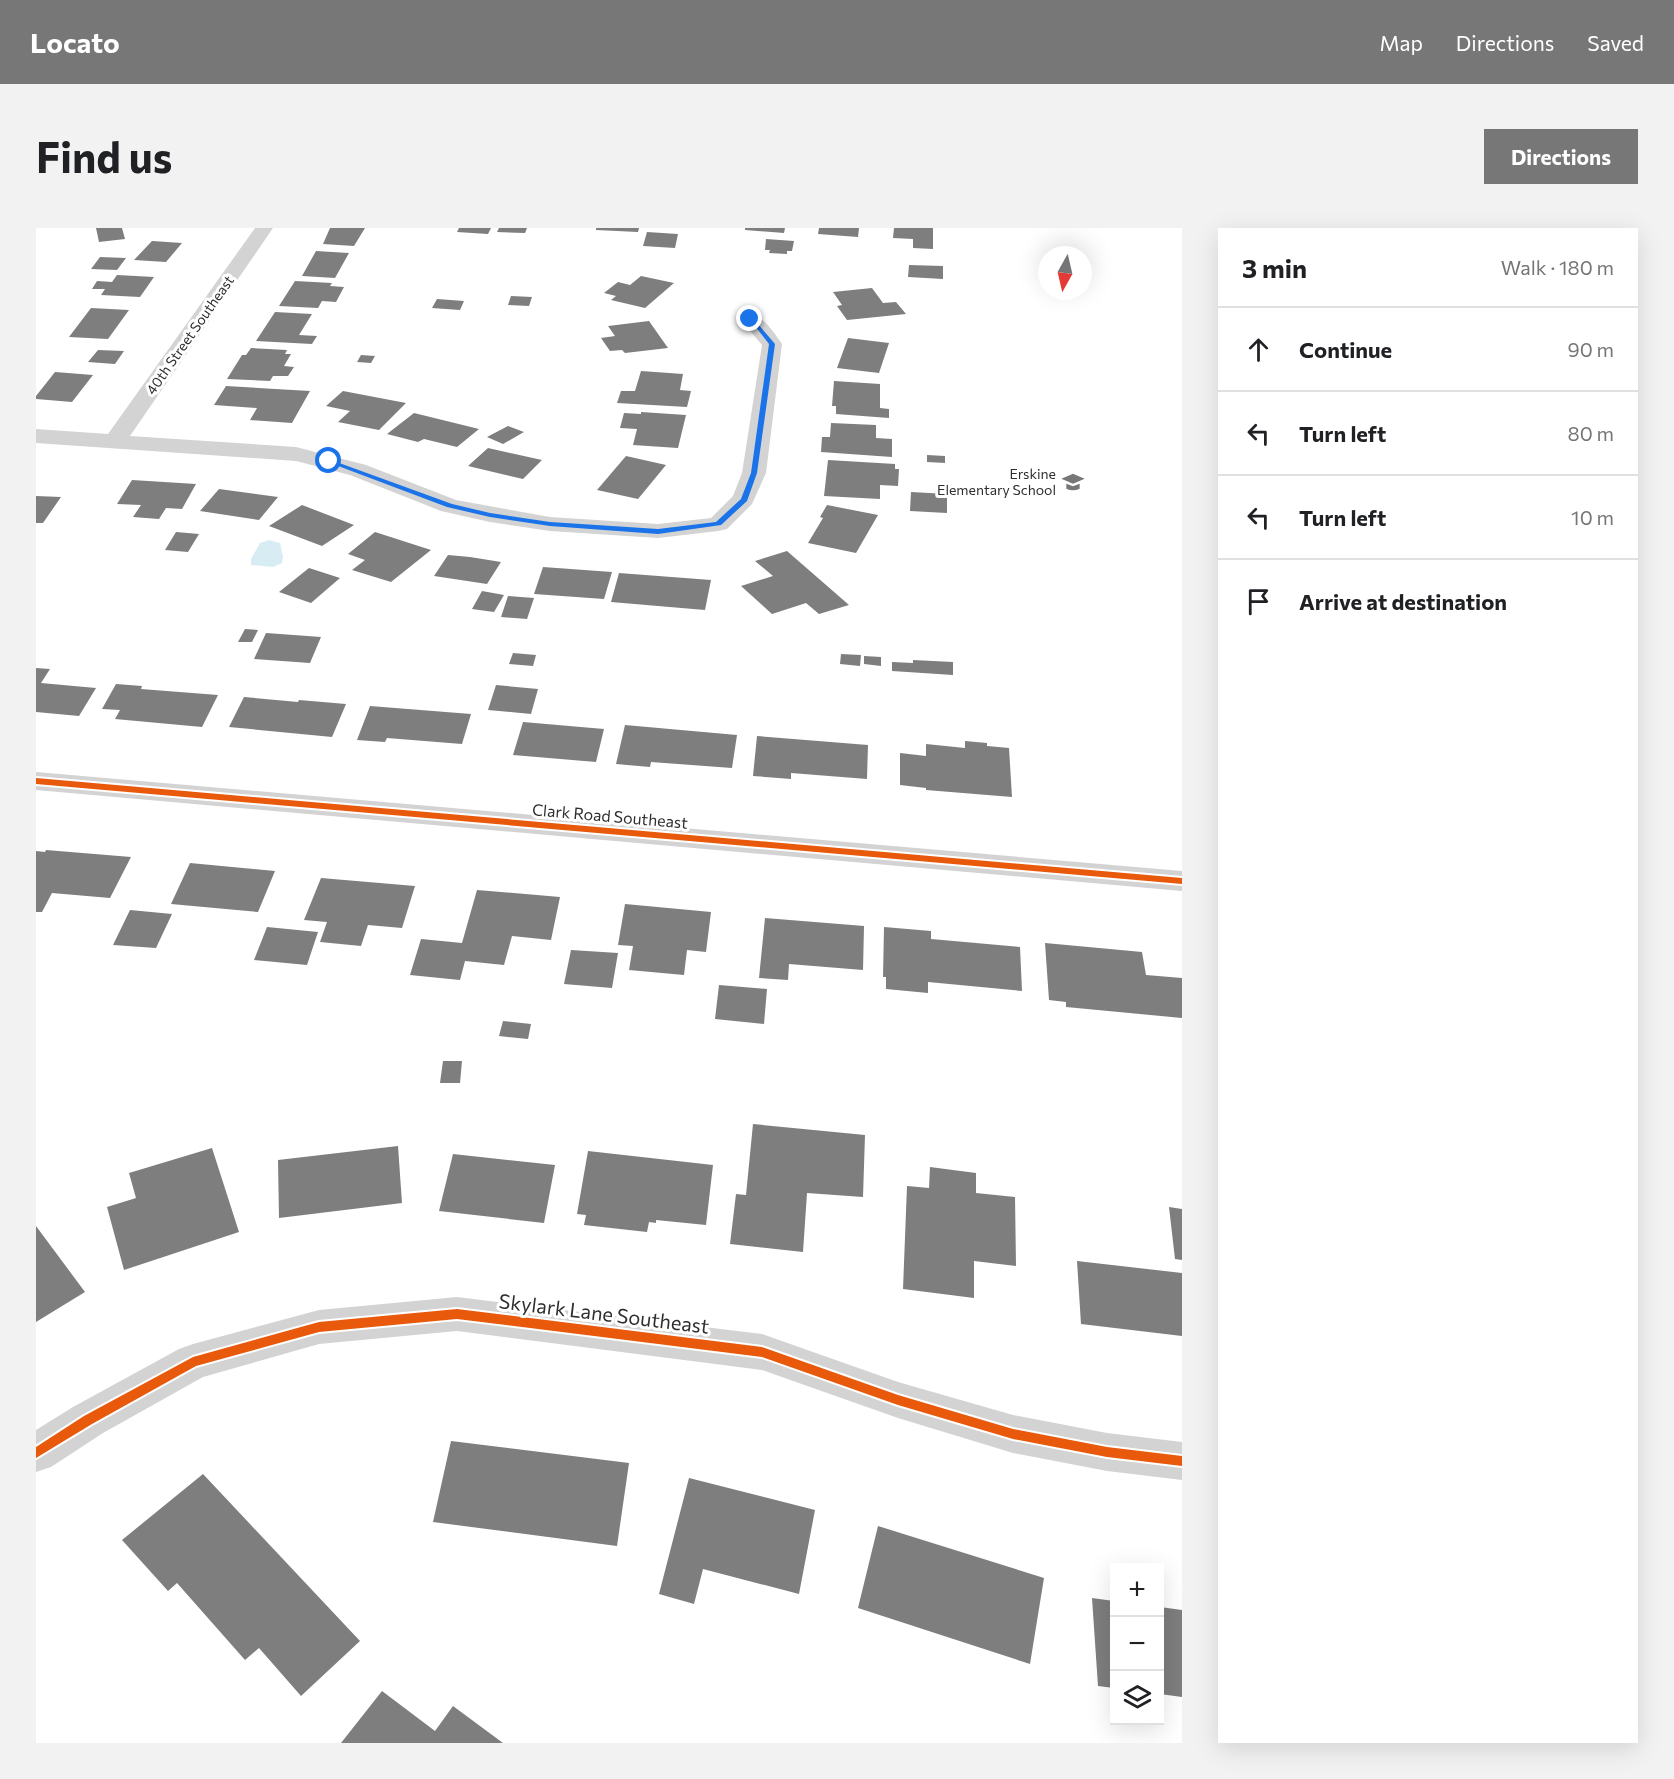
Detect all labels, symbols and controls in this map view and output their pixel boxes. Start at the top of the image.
text: Locato [30,25,120,59]
text: Map [1380,30,1423,55]
text: Directions [1456,30,1554,55]
text: Saved [1587,30,1644,55]
button: Directions [1484,129,1638,184]
text: Find us [36,130,172,182]
north arrow [1038,246,1092,300]
text: 3 min [1242,252,1307,283]
text: Walk · 180 m [1501,255,1614,279]
street label: 40th Street Southeast [142,272,237,397]
route end [736,305,762,331]
icon: ahead [1242,333,1275,366]
text: Continue [1299,336,1392,363]
text: 90 m [1568,337,1614,361]
icon: left [1242,417,1275,450]
text: Turn left [1299,420,1386,447]
text: 80 m [1568,421,1614,445]
route start [315,447,341,473]
place label: Erskine Elementary School [937,465,1056,498]
school or university icon: Erskine Elementary School [1061,470,1085,494]
icon: left [1242,501,1275,534]
text: Turn left [1299,504,1386,531]
text: 10 m [1571,505,1614,529]
icon: arrive [1242,585,1275,618]
text: Arrive at destination [1299,588,1507,615]
street label: Clark Road Southeast [531,799,689,832]
street label: Skylark Lane Southeast [498,1288,711,1338]
map controls [1110,1563,1164,1725]
button: + [1110,1563,1164,1617]
button: − [1110,1617,1164,1671]
button: layers [1110,1671,1164,1725]

